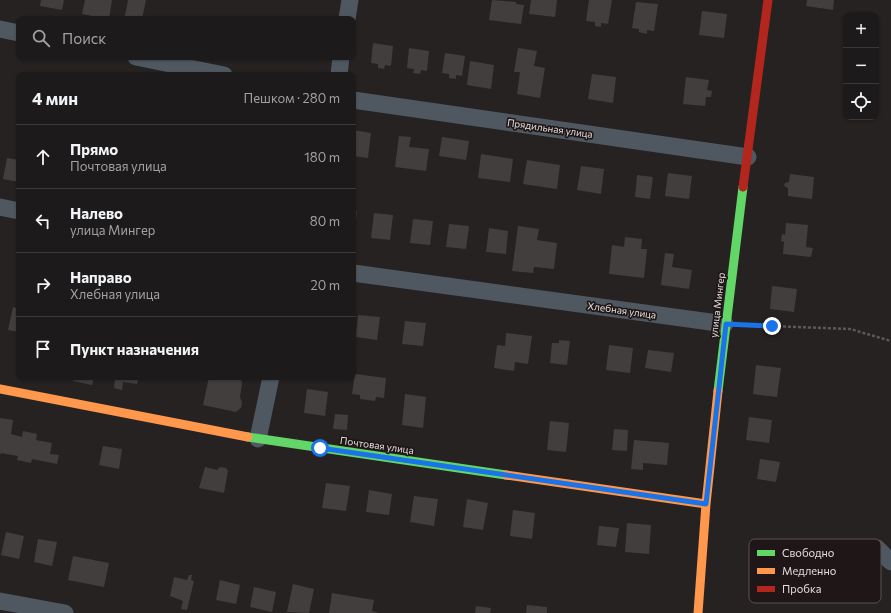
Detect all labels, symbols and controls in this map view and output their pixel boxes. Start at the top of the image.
map controls [843,12,879,120]
button: + [843,12,879,48]
search box [16,16,356,60]
icon: search [30,27,52,49]
text: Поиск [62,29,106,47]
button: − [843,48,879,84]
button: locate [843,84,879,120]
text: 4 мин [32,88,78,109]
text: Пешком · 280 m [244,90,340,106]
street label: Прядильная улица [506,116,594,140]
text: Прямо [70,140,118,158]
icon: ahead [32,146,54,168]
text: 180 m [304,149,340,165]
text: Почтовая улица [70,158,167,174]
text: Налево [70,204,123,222]
icon: left [32,210,54,232]
text: 80 m [310,213,340,229]
text: улица Мингер [70,222,155,238]
text: Направо [70,268,132,286]
street label: улица Мингер [707,272,727,338]
icon: right [32,274,54,296]
text: 20 m [311,277,340,293]
text: Хлебная улица [70,286,160,302]
street label: Хлебная улица [587,299,657,321]
route end [763,317,781,335]
icon: arrive [32,338,54,360]
text: Пункт назначения [70,340,199,358]
street label: Почтовая улица [339,434,415,456]
route start [311,439,329,457]
legend [749,539,881,603]
text: Свободно [782,546,835,559]
text: Медленно [782,564,837,577]
text: Пробка [782,582,821,595]

